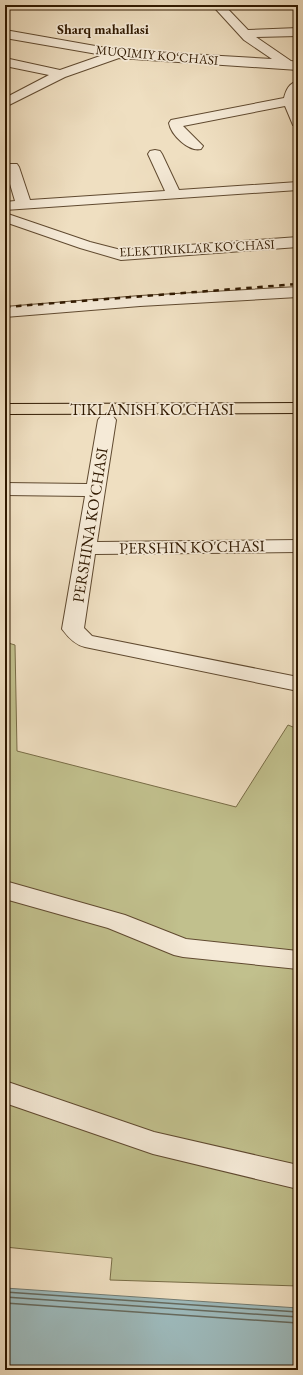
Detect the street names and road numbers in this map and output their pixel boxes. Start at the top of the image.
street label: MUQIMIY KO‘CHASI [95,41,220,69]
street label: ELEKTIRIKLAR KO'CHASI [119,235,276,261]
street label: TIKLANISH KO'CHASI [70,399,234,420]
street label: PERSHINA KO'CHASI [67,445,113,604]
street label: PERSHIN KO'CHASI [119,535,266,559]

